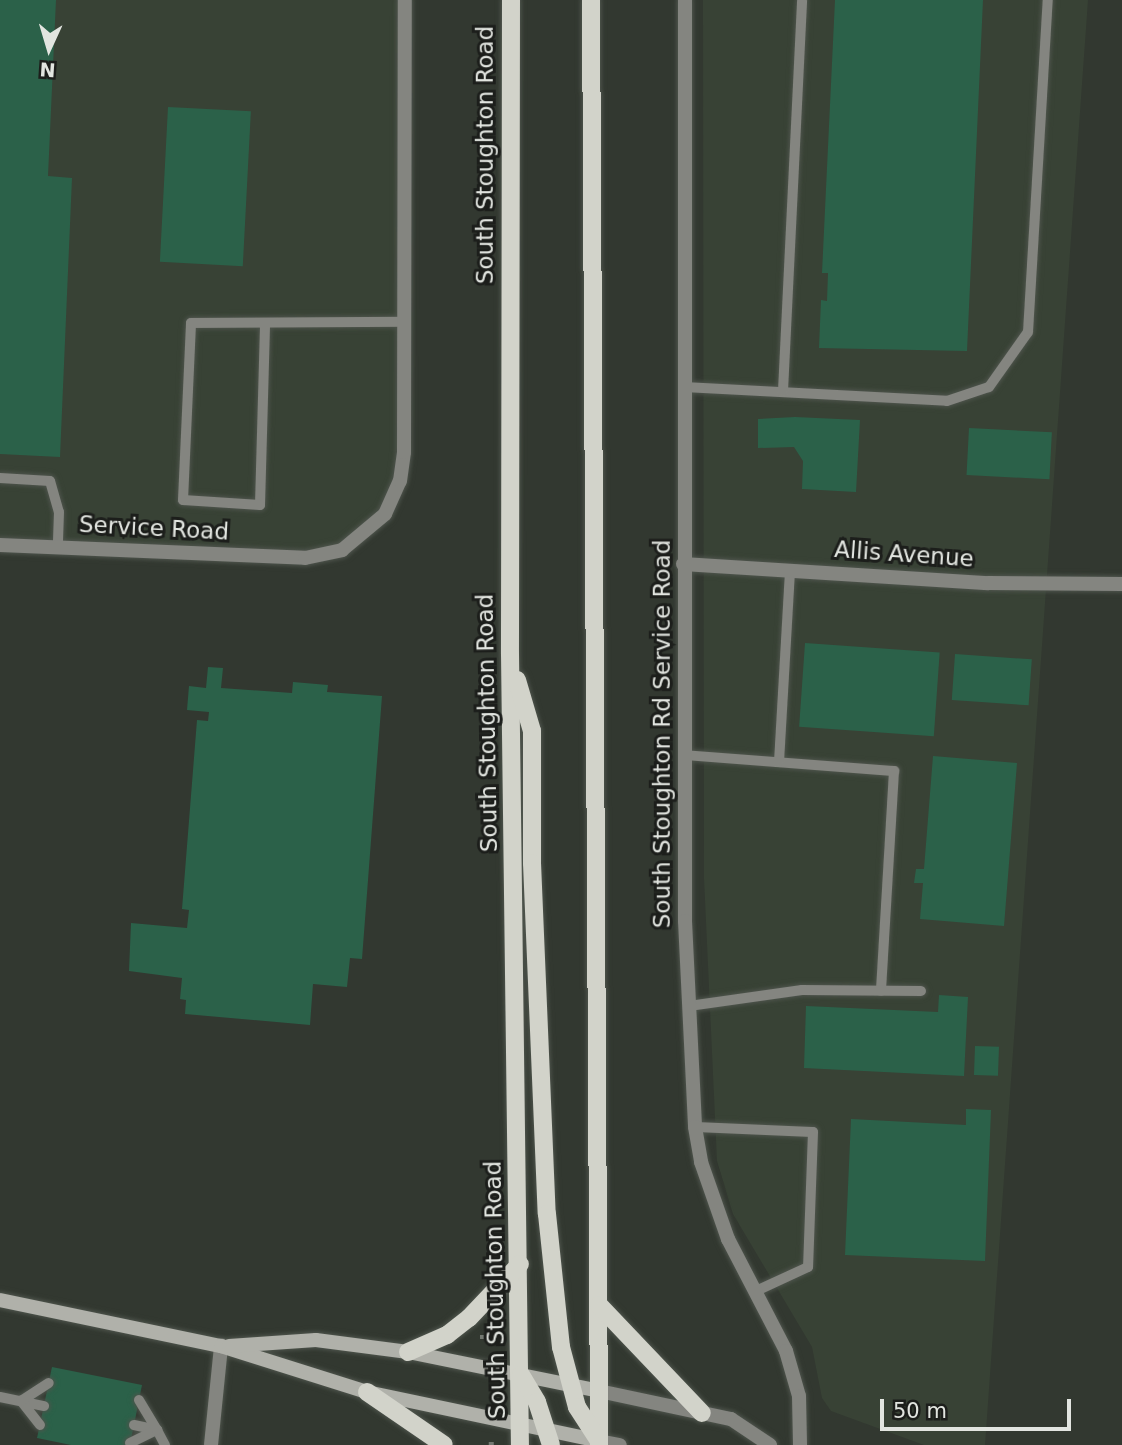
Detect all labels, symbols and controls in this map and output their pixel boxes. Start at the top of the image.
north arrow [14,14,84,84]
street label: South Stoughton Road [471,26,499,284]
text: N [39,58,56,81]
street label: Service Road [78,510,230,546]
street label: Allis Avenue [833,535,975,573]
street label: South Stoughton Rd Service Road [648,540,676,928]
street label: South Stoughton Road [471,594,503,852]
street label: South Stoughton Road [479,1161,511,1419]
scale bar [884,1386,1075,1430]
text: 50 m [893,1399,947,1423]

